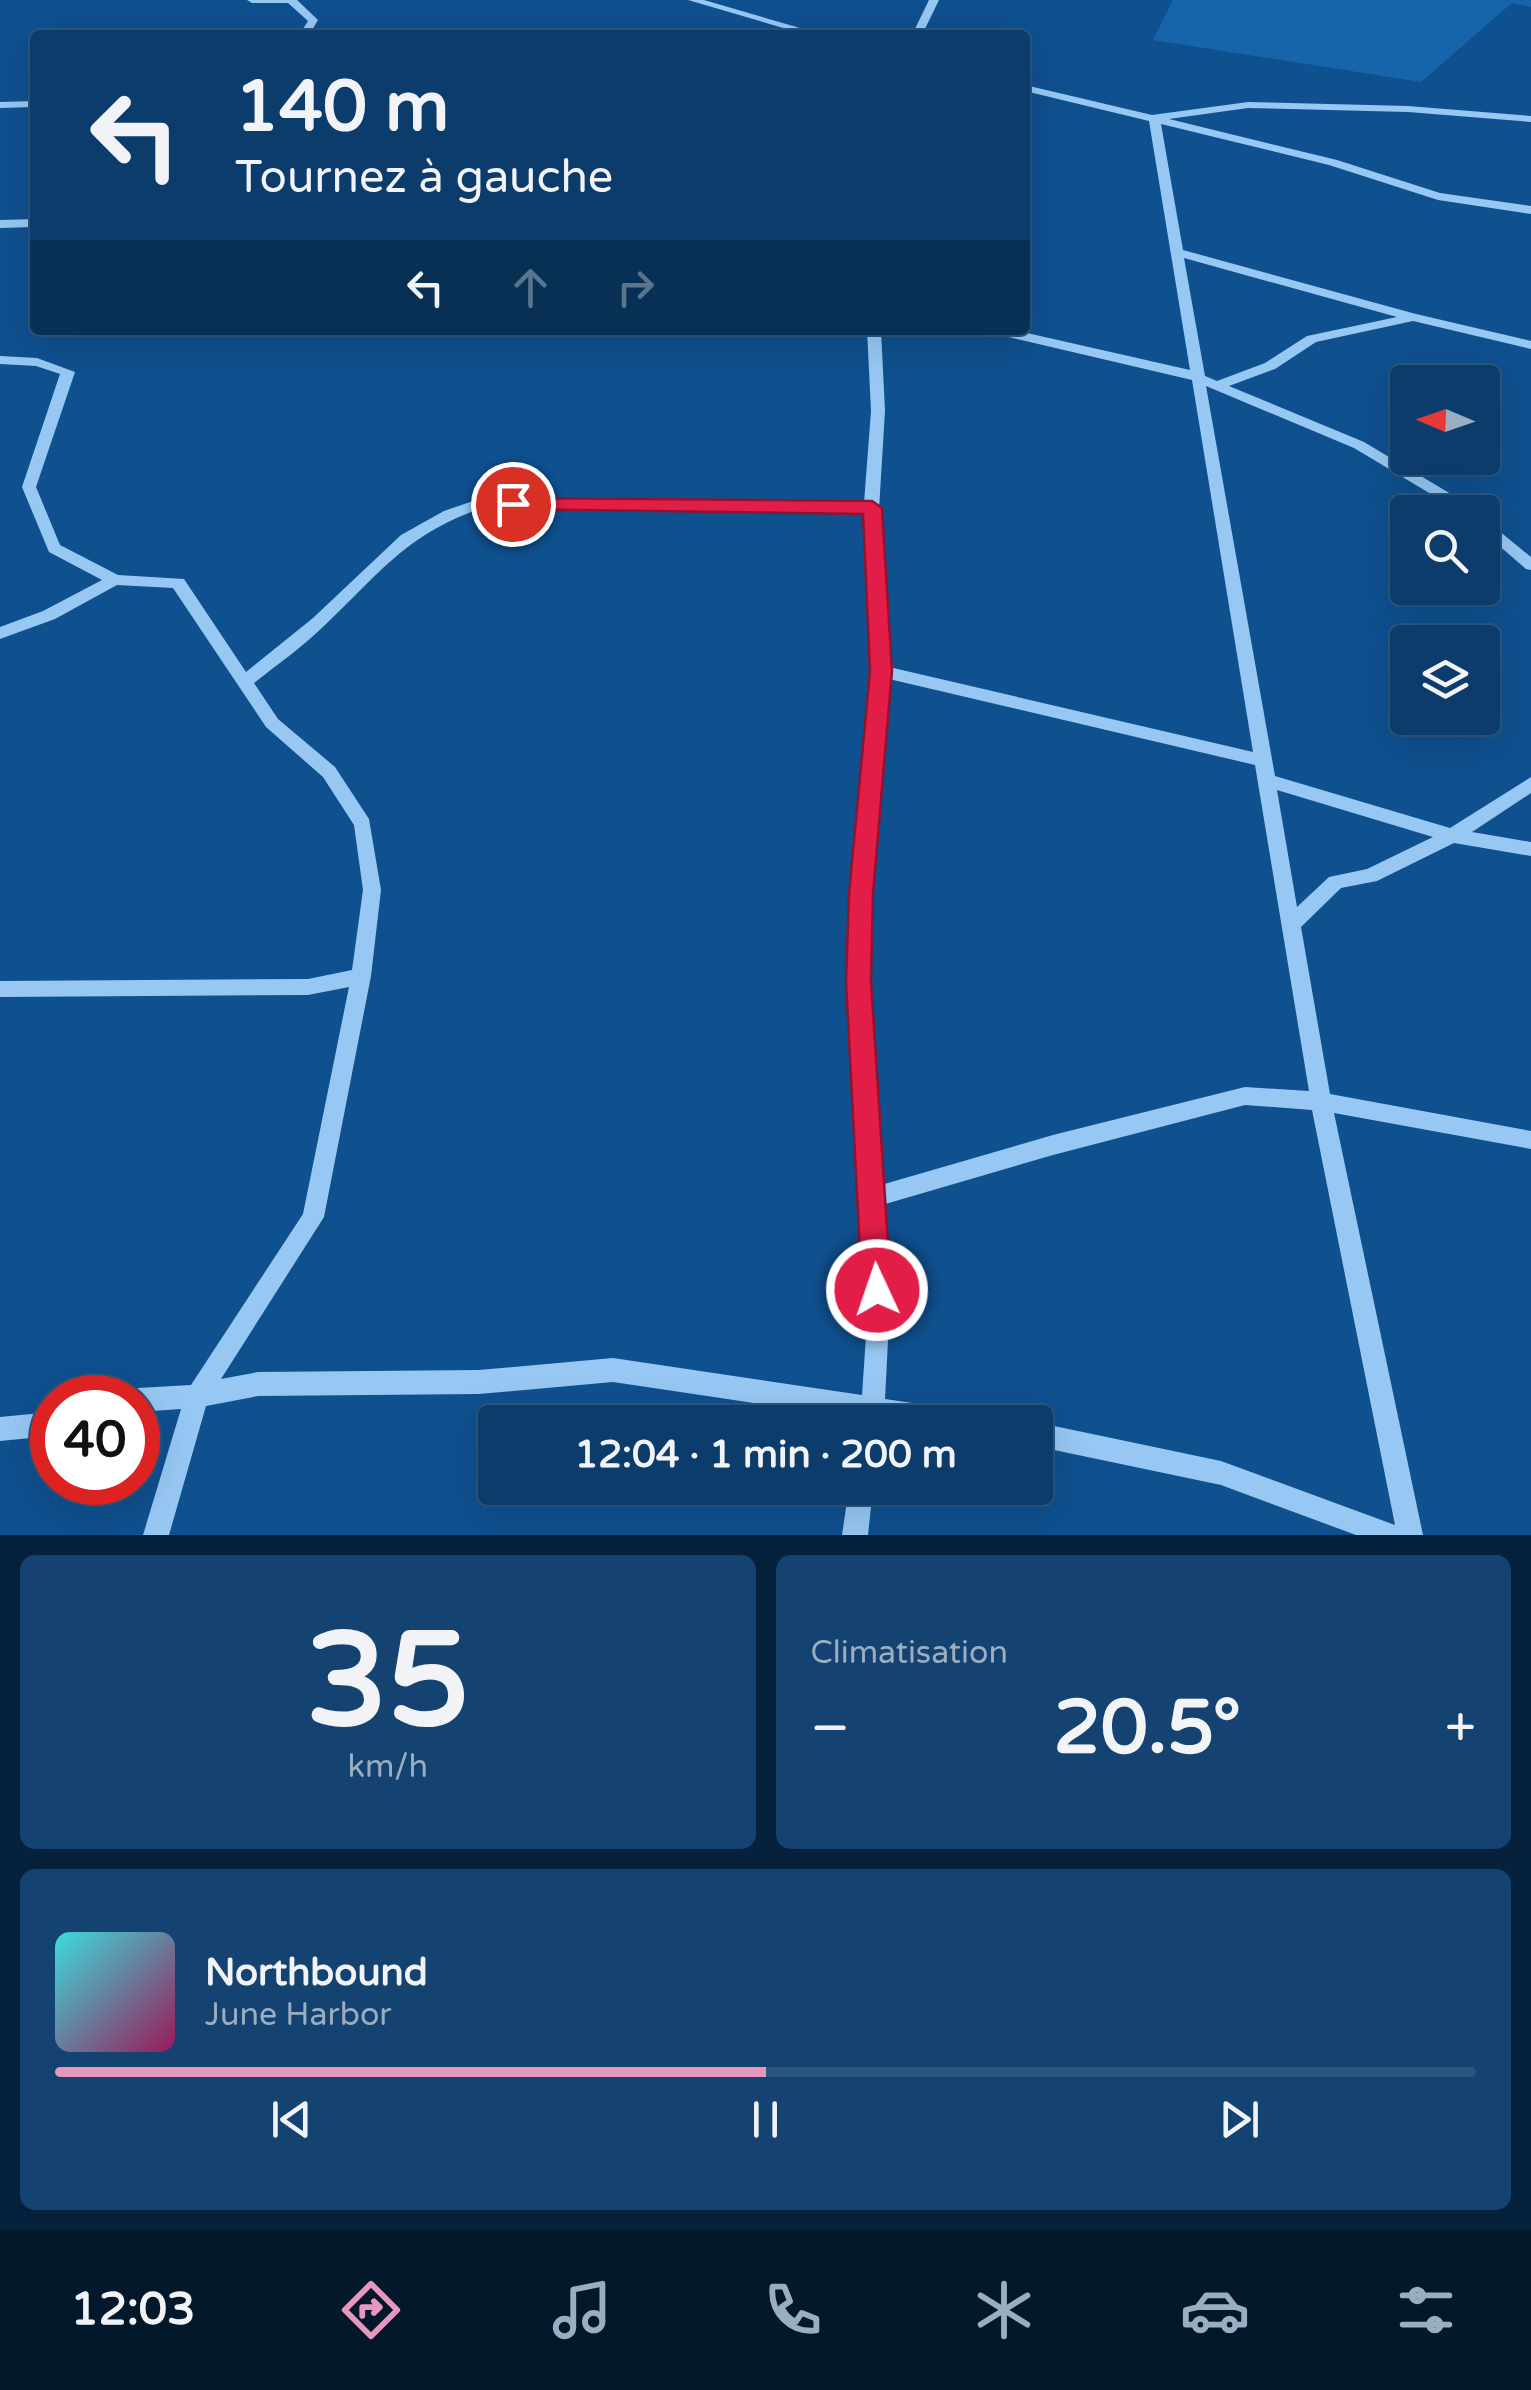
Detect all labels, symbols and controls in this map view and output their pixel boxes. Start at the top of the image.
text: 140 m [235,66,449,150]
icon: left [70,70,200,200]
text: Tournez à gauche [235,151,613,205]
icon: left [398,260,453,315]
icon: ahead [503,260,558,315]
icon: right [608,260,663,315]
north arrow [1390,365,1500,475]
map controls [1390,365,1500,735]
pin [471,462,556,547]
icon: arrive [486,477,541,532]
button: search [1390,495,1500,605]
button: layers [1390,625,1500,735]
position arrow [825,1238,929,1342]
speed limit sign: 40 [30,1375,160,1505]
text: 12:04 · 1 min · 200 m [574,1432,957,1478]
text: 35 [306,1605,469,1761]
text: Climatisation [811,1634,1008,1672]
text: 20.5° [1054,1683,1241,1773]
text: − [811,1696,850,1762]
text: + [1445,1696,1476,1762]
text: km/h [348,1748,428,1786]
text: Northbound [205,1950,428,1996]
text: June Harbor [205,1996,392,2034]
icon: previous [264,2092,319,2147]
icon: pause [738,2092,793,2147]
icon: next [1212,2092,1267,2147]
icon: directions [336,2275,406,2345]
icon: music [547,2275,617,2345]
icon: phone [758,2275,828,2345]
icon: climate [969,2275,1039,2345]
icon: car [1180,2275,1250,2345]
icon: filters [1391,2275,1461,2345]
text: 12:03 [70,2283,195,2337]

